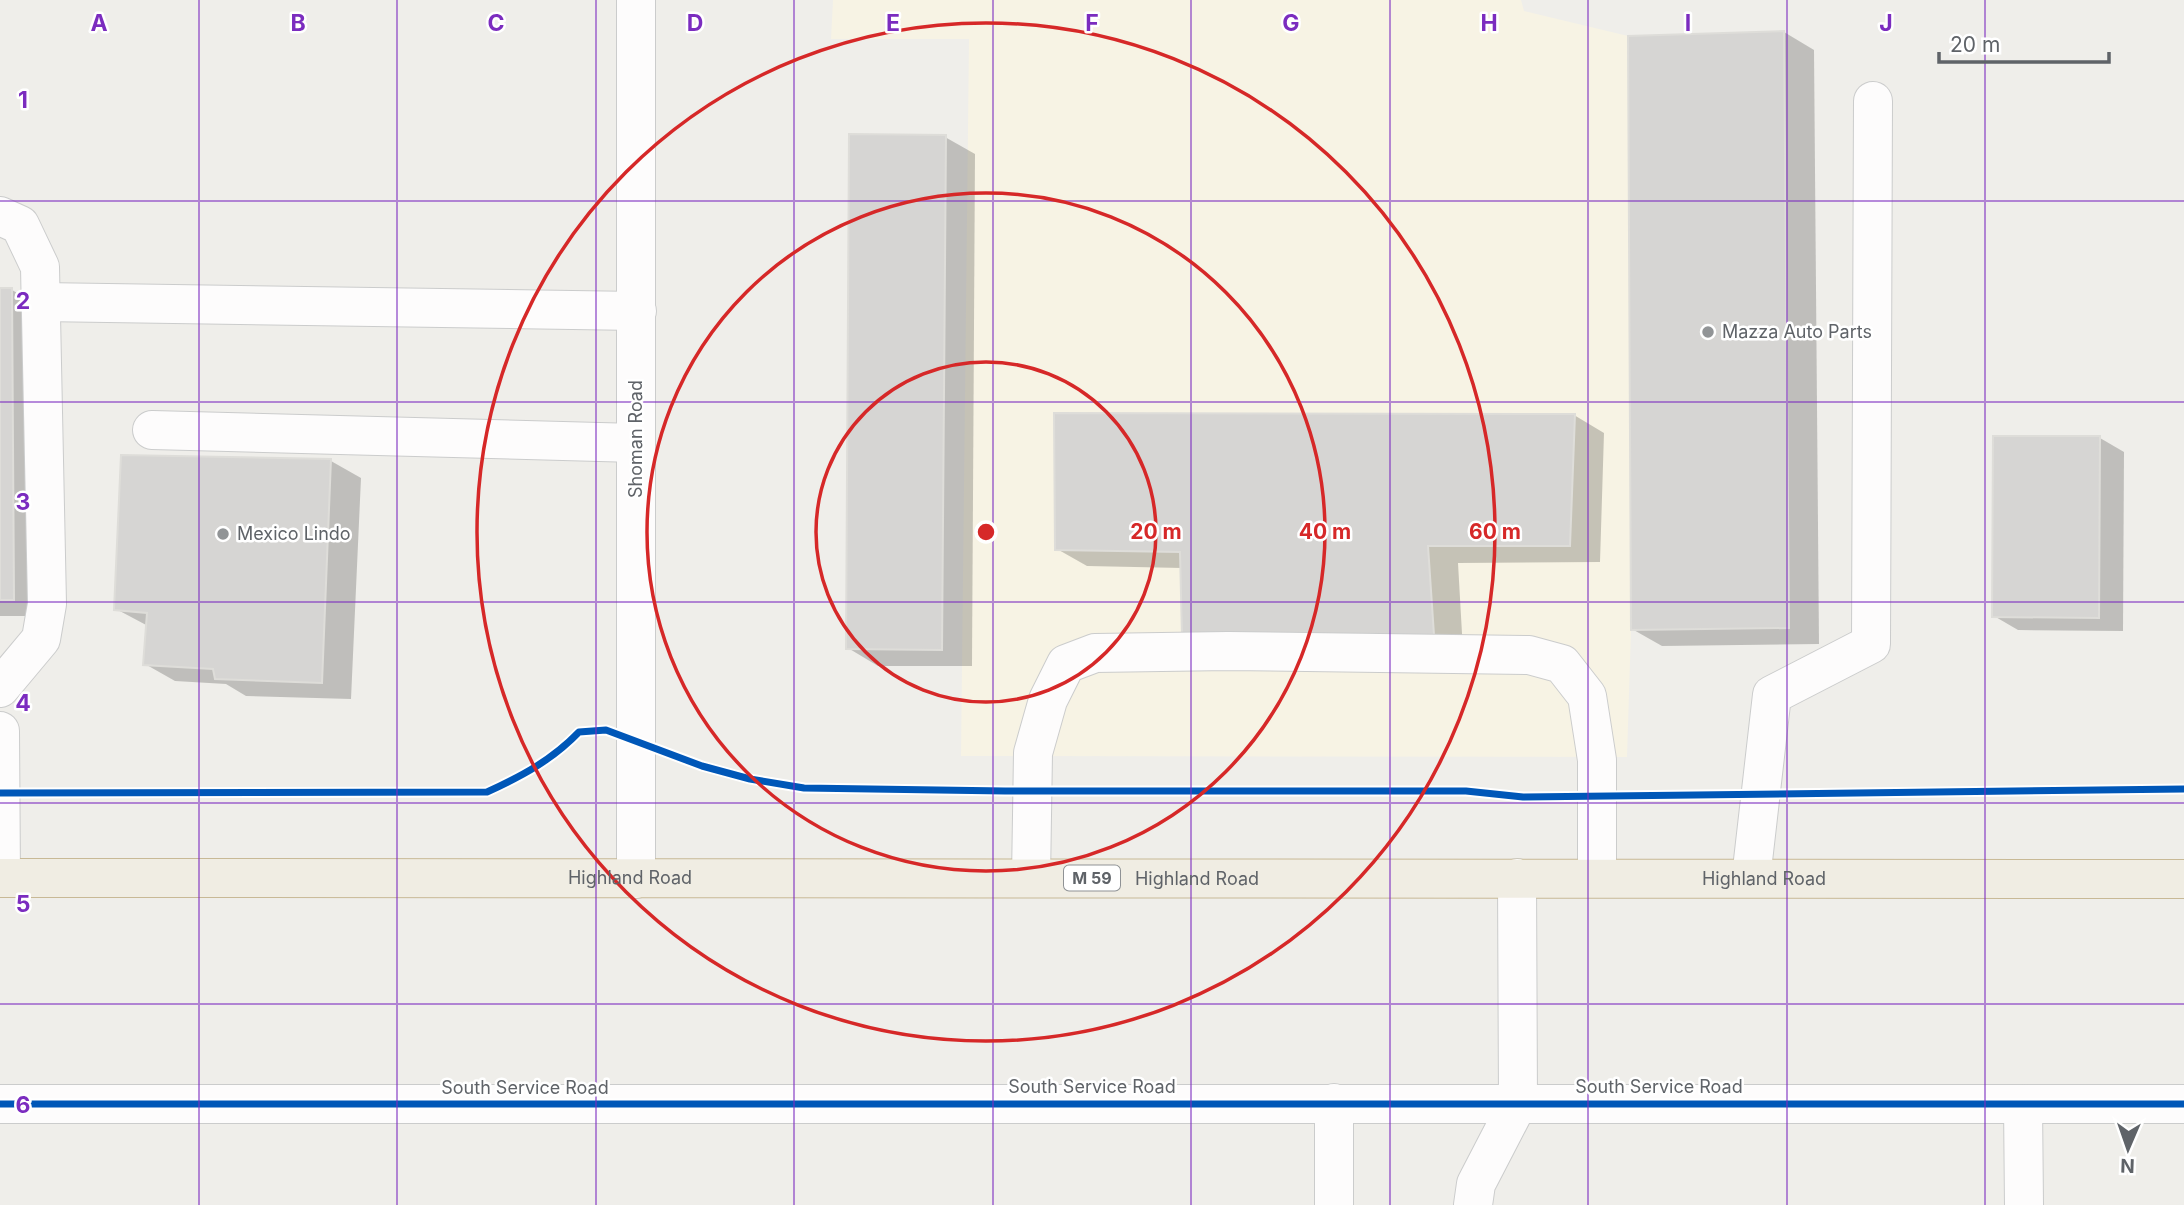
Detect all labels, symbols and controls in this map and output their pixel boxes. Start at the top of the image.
text: A [90,9,108,37]
text: B [290,9,306,37]
text: C [487,9,505,37]
text: D [687,9,703,37]
text: E [886,9,900,37]
text: F [1085,9,1099,37]
text: G [1282,9,1300,37]
text: H [1480,9,1498,37]
text: I [1685,9,1691,37]
text: J [1879,9,1893,37]
scale bar [1939,21,2109,65]
text: 20 m [1950,32,2000,57]
text: 1 [18,86,28,114]
text: 2 [16,287,30,315]
place label: Mazza Auto Parts [1722,321,1872,342]
marker: Mazza Auto Parts [1700,324,1716,340]
street label: Shoman Road [625,380,646,498]
text: 3 [16,488,30,516]
text: 20 m [1130,519,1182,544]
text: 40 m [1299,519,1351,544]
text: 60 m [1469,519,1521,544]
centre of rings [974,520,998,544]
place label: Mexico Lindo [237,523,351,544]
marker: Mexico Lindo [215,526,231,542]
text: 4 [15,689,31,717]
road number: M 59 [1064,866,1120,890]
street label: Highland Road [568,867,692,888]
street label: Highland Road [1135,868,1259,889]
street label: Highland Road [1702,868,1826,889]
text: 5 [16,890,30,918]
street label: South Service Road [1008,1076,1176,1097]
street label: South Service Road [1575,1076,1743,1097]
street label: South Service Road [441,1077,609,1098]
text: 6 [16,1091,30,1119]
north arrow [2093,1114,2163,1184]
text: N [2120,1154,2135,1177]

